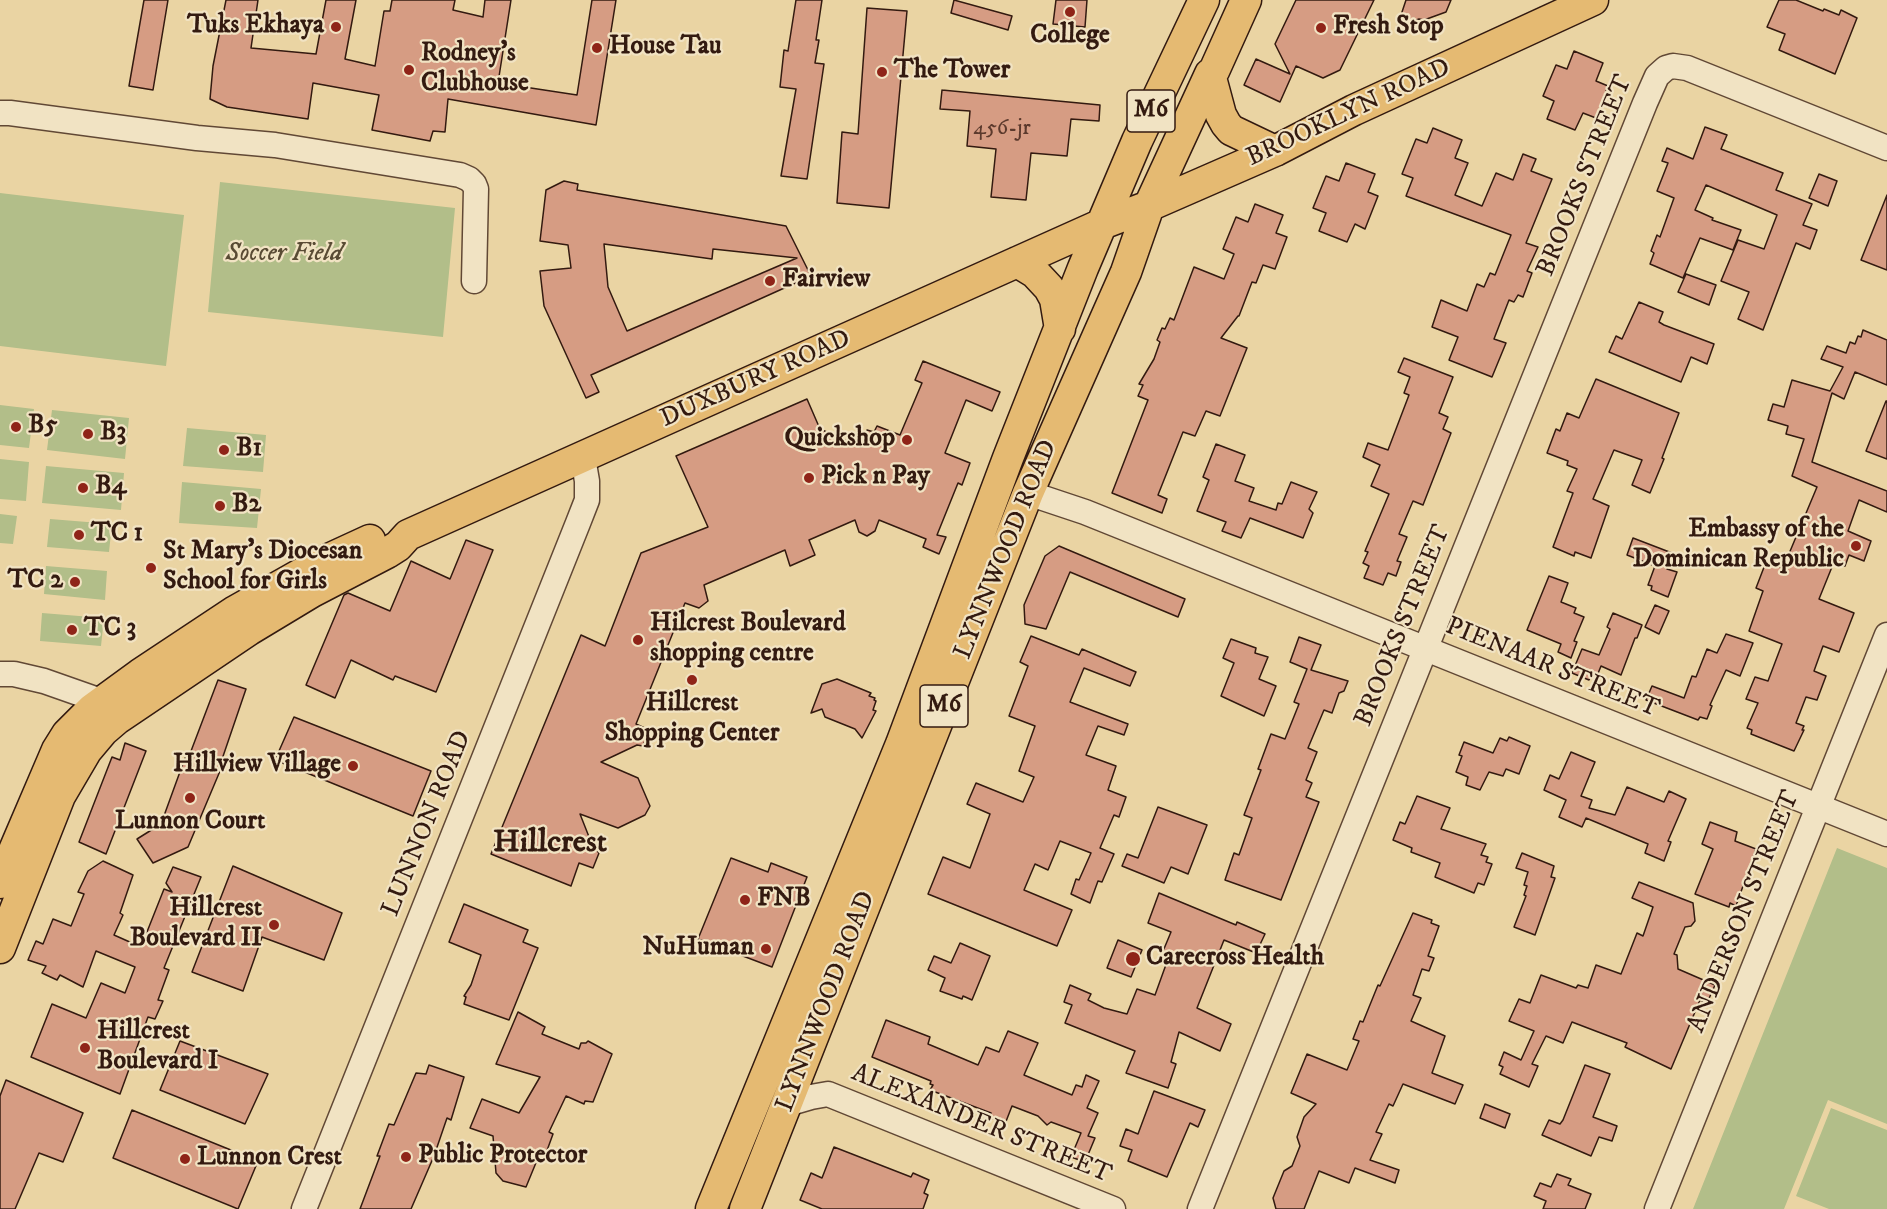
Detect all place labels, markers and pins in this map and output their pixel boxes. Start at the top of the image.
marker: College [1063,5,1077,19]
place label: Tuks Ekhaya [187,11,324,43]
place label: Fresh Stop [1333,12,1444,44]
marker: Tuks Ekhaya [329,20,343,34]
place label: College [1030,21,1110,53]
marker: Fresh Stop [1314,21,1328,35]
place label: House Tau [609,32,722,64]
place label: Rodney's Clubhouse [421,39,529,100]
marker: House Tau [590,41,604,55]
place label: The Tower [894,56,1010,88]
marker: Rodney's Clubhouse [402,63,416,77]
marker: The Tower [875,65,889,79]
place label: Fairview [782,265,870,297]
marker: Fairview [763,274,777,288]
place label: B5 [28,411,57,443]
place label: B3 [100,418,126,450]
marker: B5 [9,420,23,434]
place label: Quickshop [784,424,895,456]
marker: B3 [81,427,95,441]
marker: Quickshop [900,433,914,447]
place label: B1 [236,434,262,466]
marker: B1 [217,443,231,457]
place label: Pick n Pay [821,462,930,494]
marker: Pick n Pay [802,471,816,485]
place label: B4 [95,472,126,504]
marker: B4 [76,481,90,495]
place label: B2 [232,490,261,522]
marker: B2 [213,499,227,513]
place label: Embassy of the Dominican Republic [1633,515,1844,576]
place label: TC 1 [91,519,143,551]
marker: TC 1 [72,528,86,542]
place label: St Mary's Diocesan School for Girls [163,537,362,598]
marker: Embassy of the Dominican Republic [1849,539,1863,553]
marker: St Mary's Diocesan School for Girls [144,561,158,575]
place label: TC 2 [8,566,63,598]
marker: TC 2 [68,575,82,589]
place label: Hilcrest Boulevard shopping centre [650,609,846,670]
place label: TC 3 [84,614,136,646]
marker: TC 3 [65,623,79,637]
marker: Hilcrest Boulevard shopping centre [631,633,645,647]
marker: Hillcrest Shopping Center [685,673,699,687]
place label: Hillcrest Shopping Center [605,689,779,750]
place label: Hillview Village [173,750,341,782]
marker: Hillview Village [346,759,360,773]
marker: Lunnon Court [183,791,197,805]
place label: Lunnon Court [115,807,265,839]
place label: FNB [757,884,811,916]
marker: FNB [738,893,752,907]
place label: Hillcrest Boulevard II [130,894,262,956]
marker: Hillcrest Boulevard II [267,918,281,932]
place label: NuHuman [643,933,754,965]
marker: NuHuman [759,942,773,956]
place label: Carecross Health [1146,943,1324,975]
marker: Carecross Health [1124,950,1142,968]
place label: Hillcrest Boulevard I [97,1017,218,1078]
marker: Hillcrest Boulevard I [78,1041,92,1055]
place label: Public Protector [418,1141,587,1173]
place label: Lunnon Crest [197,1143,342,1175]
marker: Public Protector [399,1150,413,1164]
marker: Lunnon Crest [178,1152,192,1166]

